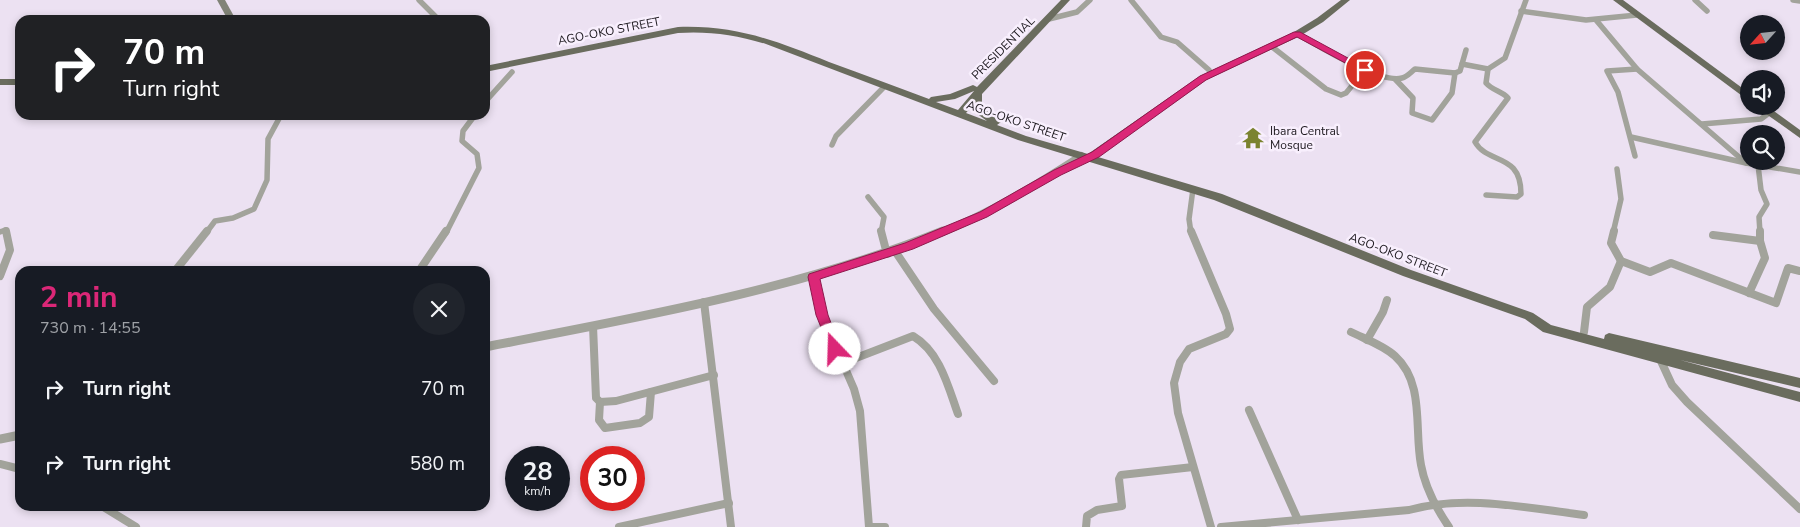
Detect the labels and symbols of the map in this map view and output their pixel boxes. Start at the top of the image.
street label: AGO-OKO STREET [557,13,662,49]
street label: PRESIDENTIAL [968,13,1038,83]
north arrow [1740,15,1785,60]
pin [1344,49,1386,91]
street label: AGO-OKO STREET [964,97,1068,146]
place label: Ibara Central Mosque [1270,123,1340,153]
temple icon: Ibara Central Mosque [1240,125,1266,151]
street label: AGO-OKO STREET [1347,229,1450,281]
position arrow [808,322,860,374]
speed limit sign: 30 [580,446,645,511]

